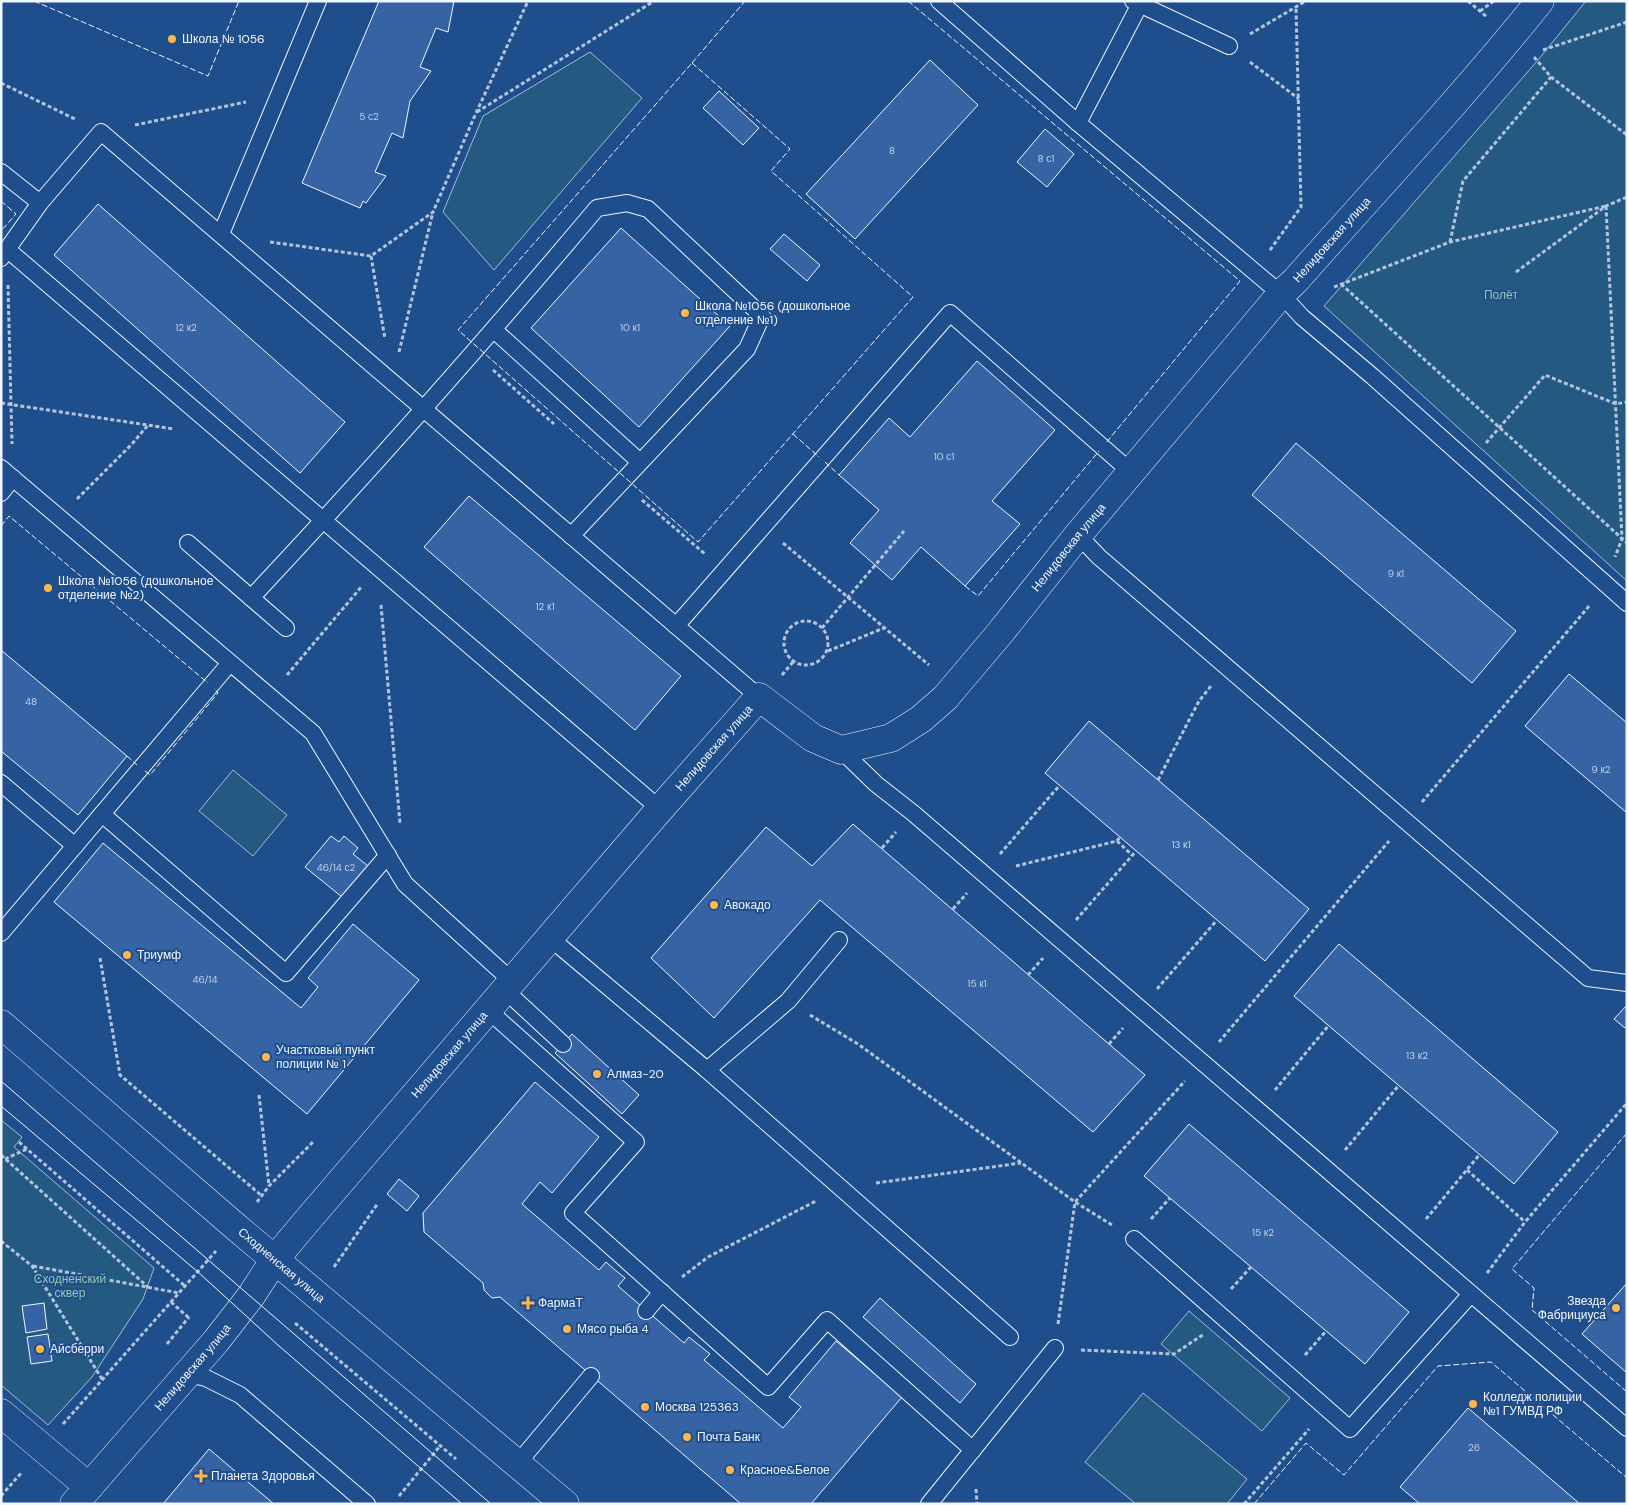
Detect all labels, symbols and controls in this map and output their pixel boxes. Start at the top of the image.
place label: Школа № 1056 [182,31,265,47]
marker: Школа № 1056 [166,33,178,45]
house number: 5 с2 [359,110,379,123]
house number: 8 [889,144,895,157]
house number: 8 с1 [1038,152,1054,165]
street label: Нелидовская улица [1289,193,1375,286]
park label: Полёт [1484,287,1519,303]
place label: Школа №1056 (дошкольное отделение №1) [695,298,851,328]
marker: Школа №1056 (дошкольное отделение №1) [679,307,691,319]
house number: 12 к2 [175,321,197,334]
house number: 10 к1 [620,321,640,334]
house number: 10 с1 [934,450,954,463]
street label: Нелидовская улица [1028,500,1110,595]
house number: 9 к1 [1388,567,1404,580]
place label: Школа №1056 (дошкольное отделение №2) [58,573,214,603]
marker: Школа №1056 (дошкольное отделение №2) [42,582,54,594]
house number: 12 к1 [535,600,555,613]
house number: 48 [25,695,37,708]
street label: Нелидовская улица [672,701,756,794]
house number: 9 к2 [1591,763,1611,776]
house number: 13 к1 [1171,838,1191,851]
house number: 46/14 с2 [317,861,355,874]
place label: Авокадо [724,897,771,913]
marker: Авокадо [708,899,720,911]
place label: Триумф [137,947,181,963]
marker: Триумф [121,949,133,961]
house number: 46/14 [192,973,218,986]
house number: 15 к1 [967,977,987,990]
street label: Нелидовская улица [408,1008,491,1101]
place label: Участковый пункт полиции № 1 [276,1042,376,1072]
house number: 13 к2 [1406,1049,1428,1062]
marker: Участковый пункт полиции № 1 [260,1051,272,1063]
place label: Алмаз-20 [607,1066,664,1082]
marker: Алмаз-20 [591,1068,603,1080]
street label: Сходненская улица [235,1224,329,1307]
house number: 15 к2 [1252,1226,1274,1239]
park label: Сходненский сквер [34,1271,106,1301]
place label: Звезда Фабрициуса [1538,1293,1606,1323]
place label: ФармаТ [538,1295,583,1311]
marker: ФармаТ [522,1297,534,1309]
marker: Звезда Фабрициуса [1610,1302,1622,1314]
street label: Нелидовская улица [151,1320,235,1414]
place label: Мясо рыба 4 [577,1321,649,1337]
marker: Мясо рыба 4 [561,1323,573,1335]
place label: Айсберри [50,1341,104,1357]
marker: Айсберри [34,1343,46,1355]
place label: Колледж полиции №1 ГУМВД РФ [1483,1389,1582,1419]
marker: Колледж полиции №1 ГУМВД РФ [1467,1398,1479,1410]
place label: Москва 125363 [655,1399,739,1415]
marker: Москва 125363 [639,1401,651,1413]
place label: Почта Банк [697,1429,761,1445]
marker: Почта Банк [681,1431,693,1443]
house number: 26 [1468,1441,1480,1454]
place label: Красное&Белое [740,1462,830,1478]
marker: Красное&Белое [724,1464,736,1476]
place label: Планета Здоровья [211,1468,315,1484]
marker: Планета Здоровья [195,1470,207,1482]

